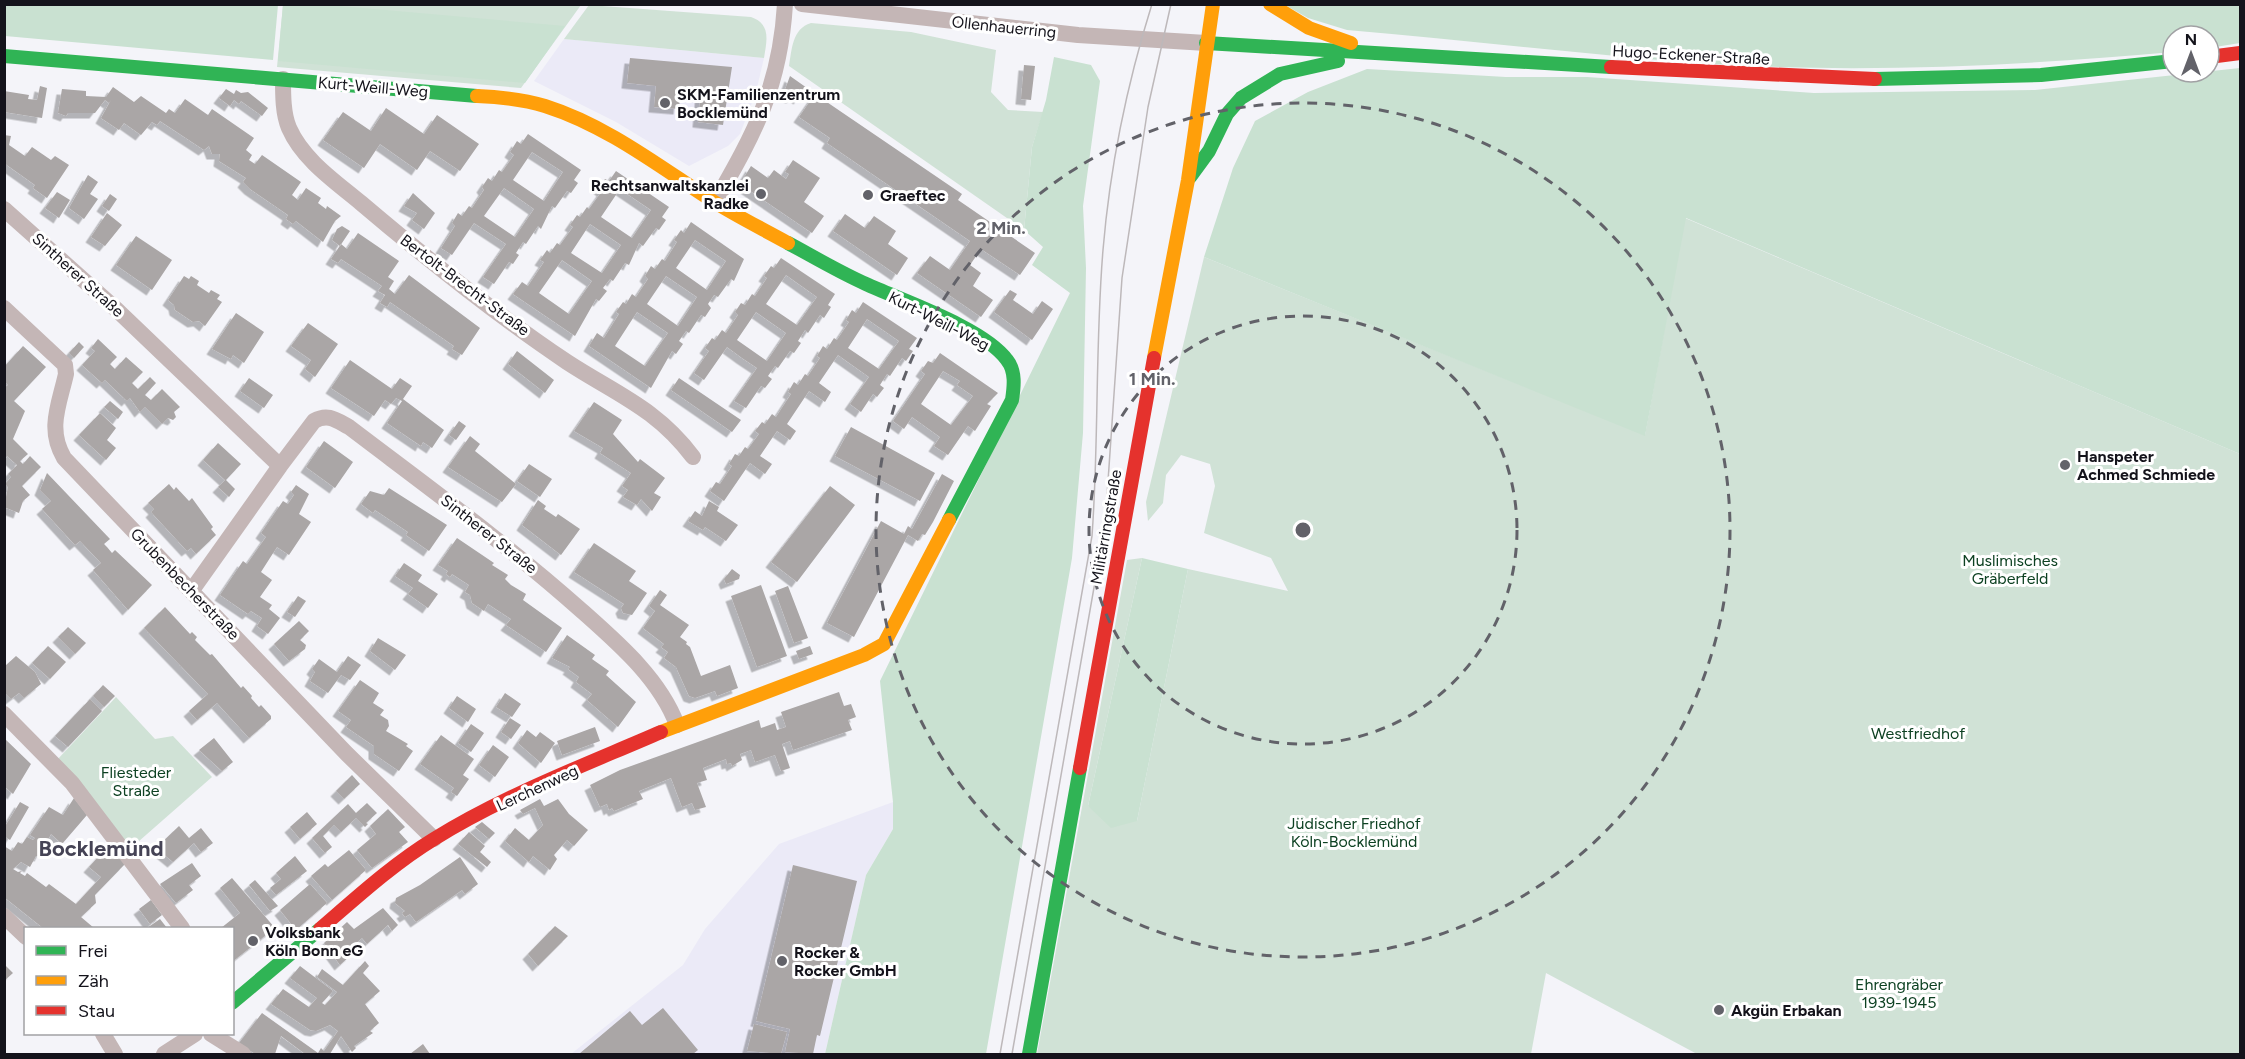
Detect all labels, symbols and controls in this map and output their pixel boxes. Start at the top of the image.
street label: Ollenhauerring [951,12,1057,42]
north arrow [2161,24,2221,84]
text: N [2185,30,2197,49]
street label: Hugo-Eckener-Straße [1612,41,1770,69]
street label: Kurt-Weill-Weg [317,73,429,101]
place label: SKM-Familienzentrum Bocklemünd [677,85,840,122]
marker: SKM-Familienzentrum Bocklemünd [658,96,672,110]
place label: Rechtsanwaltskanzlei Radke [591,176,749,213]
place label: Graeftec [880,186,946,205]
marker: Rechtsanwaltskanzlei Radke [754,187,768,201]
marker: Graeftec [861,188,875,202]
text: 2 Min. [976,217,1026,239]
street label: Sintherer Straße [28,229,128,321]
street label: Bertolt-Brecht-Straße [397,230,534,340]
street label: Kurt-Weill-Weg [885,287,993,355]
text: 1 Min. [1129,368,1175,390]
place label: Hanspeter Achmed Schmiede [2077,447,2215,484]
marker: Hanspeter Achmed Schmiede [2058,458,2072,472]
street label: Militärringstraße [1087,468,1126,586]
street label: Sintherer Straße [437,491,541,578]
centre of rings [1293,520,1313,540]
street label: Grubenbecherstraße [127,524,243,644]
park label: Muslimisches Gräberfeld [1962,551,2058,588]
park label: Westfriedhof [1871,724,1965,743]
street label: Lerchenweg [493,761,581,815]
park label: Fliesteder Straße [101,763,172,800]
park label: Jüdischer Friedhof Köln-Bocklemünd [1287,814,1421,851]
district label: Bocklemünd [39,835,163,862]
place label: Volksbank Köln Bonn eG [265,923,363,960]
legend [24,927,234,1035]
marker: Volksbank Köln Bonn eG [246,934,260,948]
text: Frei [78,940,108,962]
place label: Rocker & Rocker GmbH [794,943,897,980]
marker: Rocker & Rocker GmbH [775,954,789,968]
text: Zäh [78,970,109,992]
park label: Ehrengräber 1939-1945 [1855,975,1944,1012]
text: Stau [78,1000,115,1022]
place label: Akgün Erbakan [1731,1001,1842,1020]
marker: Akgün Erbakan [1712,1003,1726,1017]

